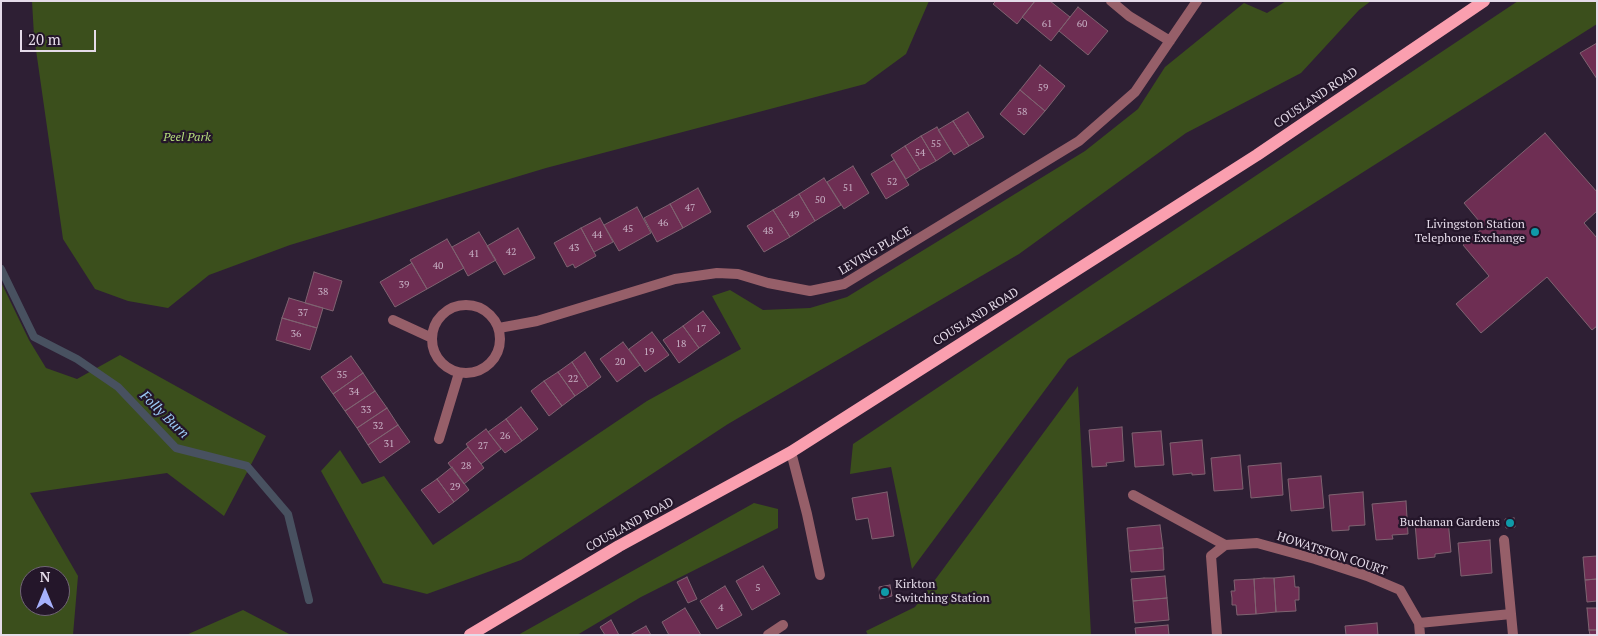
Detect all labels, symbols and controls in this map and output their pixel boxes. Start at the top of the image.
house number: 61 [1042,18,1052,30]
house number: 60 [1077,18,1087,30]
scale bar [22,20,99,52]
text: 20 m [28,29,61,49]
street label: COUSLAND ROAD [1271,65,1361,131]
house number: 59 [1038,82,1048,94]
house number: 58 [1017,106,1027,118]
park label: Peel Park [163,131,211,145]
house number: 55 [931,138,941,150]
house number: 54 [915,147,925,159]
house number: 52 [887,176,897,188]
house number: 51 [843,182,853,194]
house number: 50 [815,194,825,206]
house number: 47 [685,202,695,214]
house number: 49 [789,209,799,221]
house number: 46 [658,217,668,229]
place label: Livingston Station Telephone Exchange [1415,218,1525,246]
house number: 45 [623,223,633,235]
street label: LEVING PLACE [836,224,914,278]
house number: 48 [763,225,773,237]
marker: Livingston Station Telephone Exchange [1529,226,1541,238]
house number: 44 [592,229,602,241]
house number: 43 [569,242,579,254]
house number: 42 [506,246,516,258]
house number: 41 [469,248,479,260]
house number: 40 [433,260,443,272]
house number: 39 [399,279,409,291]
street label: COUSLAND ROAD [931,285,1021,349]
house number: 38 [318,286,328,298]
house number: 37 [298,307,308,319]
house number: 17 [696,323,706,335]
house number: 36 [291,328,301,340]
house number: 18 [676,338,686,350]
house number: 19 [644,346,654,358]
house number: 20 [615,356,625,368]
house number: 35 [337,369,347,381]
house number: 22 [568,373,578,385]
house number: 34 [349,386,359,398]
water label: Folly Burn [136,388,192,442]
house number: 33 [361,404,371,416]
house number: 32 [373,420,383,432]
house number: 26 [500,430,510,442]
house number: 31 [384,438,394,450]
house number: 27 [478,440,488,452]
house number: 28 [461,460,471,472]
house number: 29 [450,481,460,493]
street label: COUSLAND ROAD [584,495,676,555]
place label: Buchanan Gardens [1400,516,1500,530]
marker: Buchanan Gardens [1504,517,1516,529]
street label: HOWATSTON COURT [1275,529,1389,579]
north arrow [20,566,70,616]
text: N [40,567,50,586]
place label: Kirkton Switching Station [895,578,990,606]
house number: 5 [755,582,761,594]
marker: Kirkton Switching Station [879,586,891,598]
house number: 4 [718,602,724,614]

